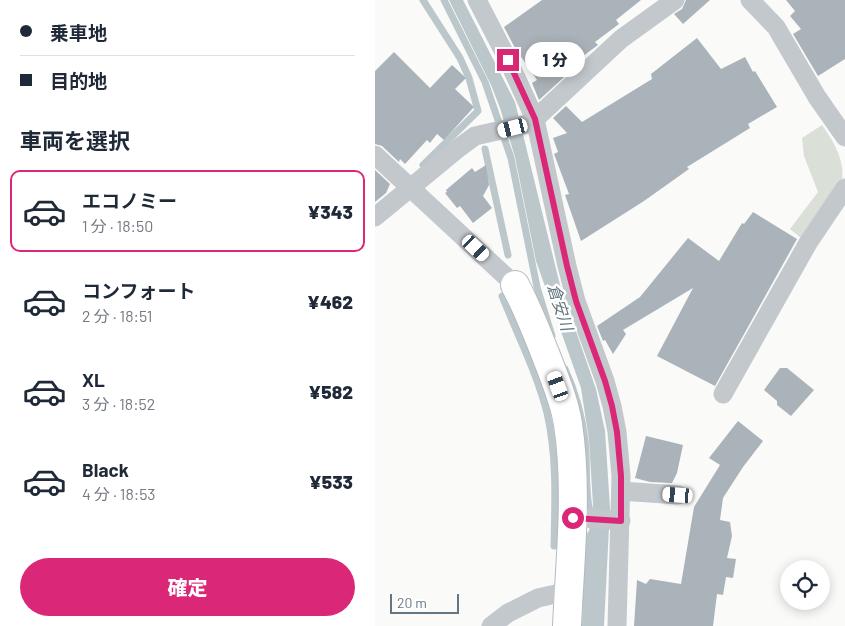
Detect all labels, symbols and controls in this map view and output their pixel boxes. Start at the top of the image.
text: 乗車地 [50,21,107,44]
callout: 1 分 [525,42,585,78]
route end [497,49,519,71]
text: 1 分 [543,50,567,69]
text: 目的地 [50,69,107,92]
car [496,117,529,139]
text: 車両を選択 [20,127,130,153]
icon: car [22,189,67,234]
text: エコノミー [82,189,177,212]
text: ¥343 [307,200,353,223]
text: 1 分 · 18:50 [82,216,153,235]
car [459,232,492,264]
icon: car [22,279,67,324]
text: コンフォート [82,279,195,302]
water label: 倉安川 [545,281,578,335]
text: ¥462 [307,290,353,313]
text: 2 分 · 18:51 [82,306,152,325]
text: XL [82,368,105,391]
icon: car [22,369,67,414]
car [545,369,570,403]
text: ¥582 [308,380,353,403]
text: 3 分 · 18:52 [82,394,155,413]
text: Black [82,458,129,481]
icon: car [22,459,67,504]
text: ¥533 [309,470,353,493]
text: 4 分 · 18:53 [82,484,156,503]
car [662,486,693,504]
route start [562,507,584,529]
button: 確定 [20,558,355,616]
map controls [780,560,830,610]
button: locate [780,560,830,610]
scale bar [390,591,459,614]
text: 20 m [397,594,427,611]

